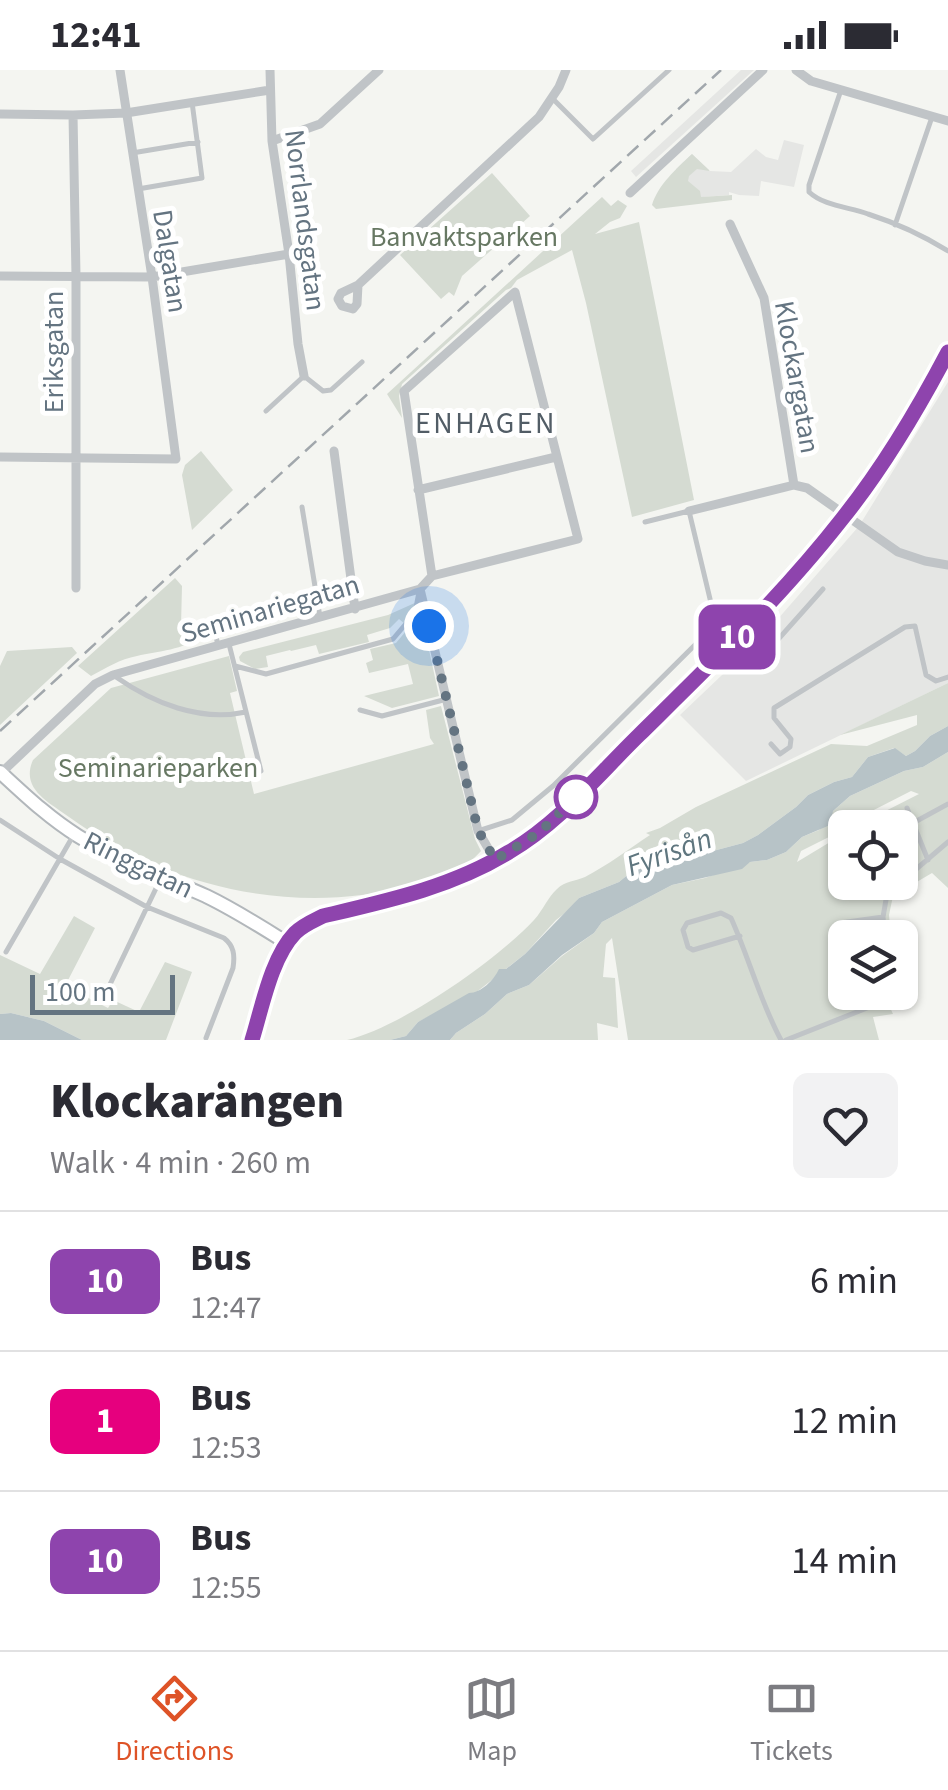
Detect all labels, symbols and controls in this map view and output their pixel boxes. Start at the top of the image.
text: 12:41 [50,8,142,62]
street label: Norrlandsgatan [274,127,336,313]
street label: Dalgatan [142,207,198,316]
park label: Banvaktsparken [370,217,558,257]
street label: Eriksgatan [34,291,74,413]
street label: Klockargatan [764,298,830,457]
district label: ENHAGEN [415,402,557,445]
street label: Seminariegatan [176,564,364,654]
your location [404,601,454,651]
line badge: 10 [692,604,782,670]
text: 10 [719,612,755,662]
park label: Seminarieparken [58,748,258,788]
unlabelled marker [555,776,597,818]
map controls [828,810,918,1010]
button: locate [828,810,918,900]
water label: Fyrisån [620,817,718,888]
street label: Ringgatan [77,821,200,909]
button: layers [828,920,918,1010]
scale bar [30,970,175,1014]
text: 100 m [45,972,116,1012]
text: Klockarängen [50,1068,344,1136]
button: heart [793,1073,898,1178]
text: Walk · 4 min · 260 m [50,1140,311,1186]
text: Bus [190,1231,251,1285]
text: 6 min [810,1254,898,1308]
text: 10 [87,1256,123,1306]
text: 12:47 [190,1285,262,1331]
text: Bus [190,1371,251,1425]
text: 12 min [791,1394,898,1448]
text: 1 [96,1396,114,1446]
text: 12:53 [190,1425,262,1471]
text: Bus [190,1511,251,1565]
text: 14 min [791,1534,898,1588]
text: 10 [87,1536,123,1586]
text: 12:55 [190,1565,262,1611]
tab: Directions [115,1671,234,1771]
tab: Map [464,1671,519,1771]
tab: Tickets [750,1671,833,1771]

